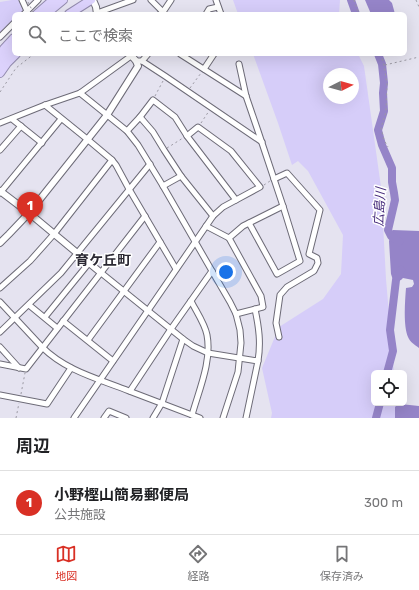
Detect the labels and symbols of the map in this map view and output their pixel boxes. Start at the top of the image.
north arrow [323,68,359,104]
water label: 広島川 [371,185,388,227]
pin: 1 [17,192,43,225]
district label: 育ケ丘町 [75,252,131,269]
your location [216,262,236,282]

